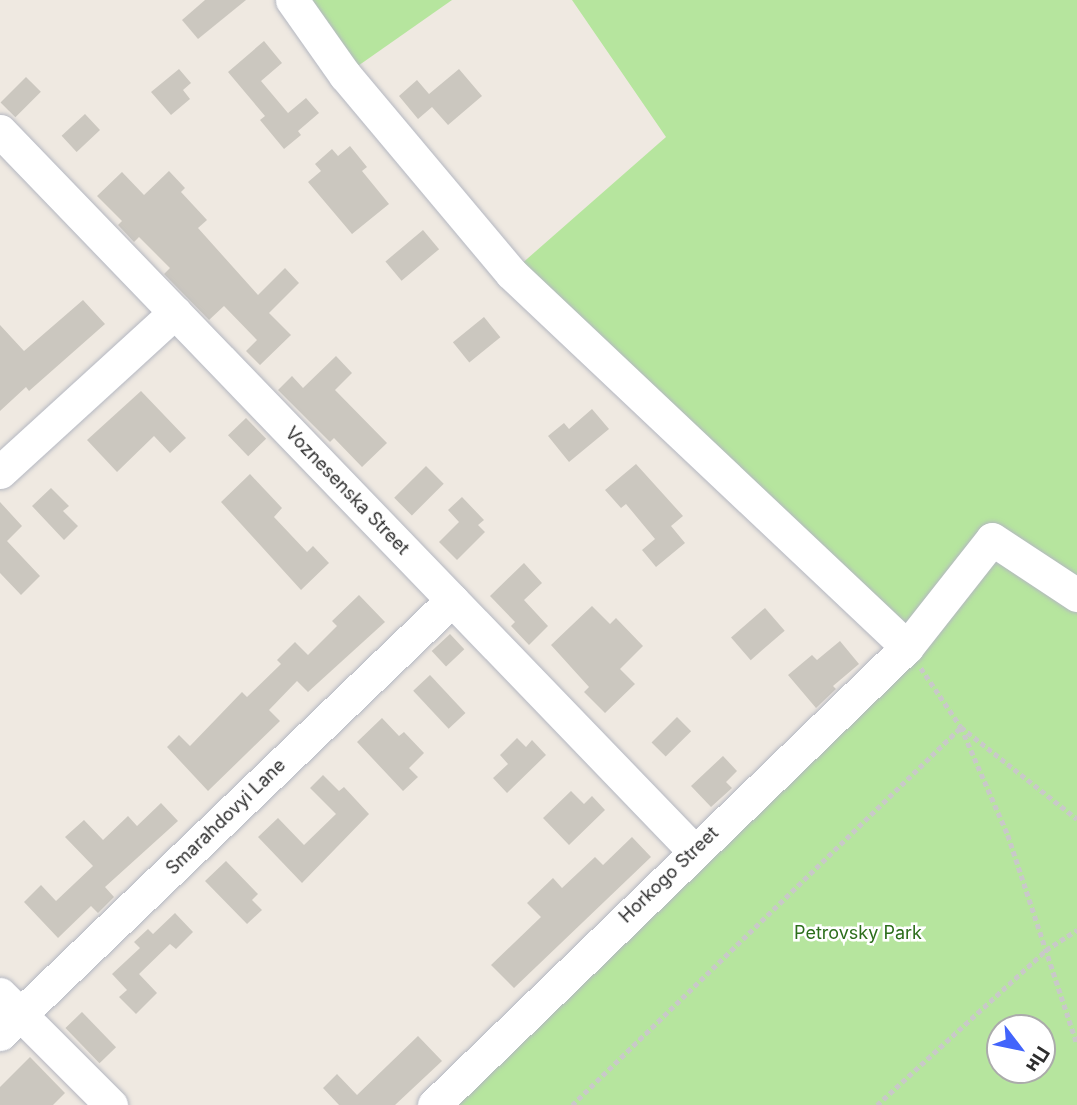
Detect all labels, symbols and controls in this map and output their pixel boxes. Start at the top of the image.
street label: Voznesenska Street [281,423,413,559]
street label: Smarahdovyi Lane [162,755,290,879]
street label: Horkogo Street [615,822,723,928]
park label: Petrovsky Park [794,922,922,944]
north arrow [986,1014,1056,1084]
text: Пн [1021,1042,1054,1076]

